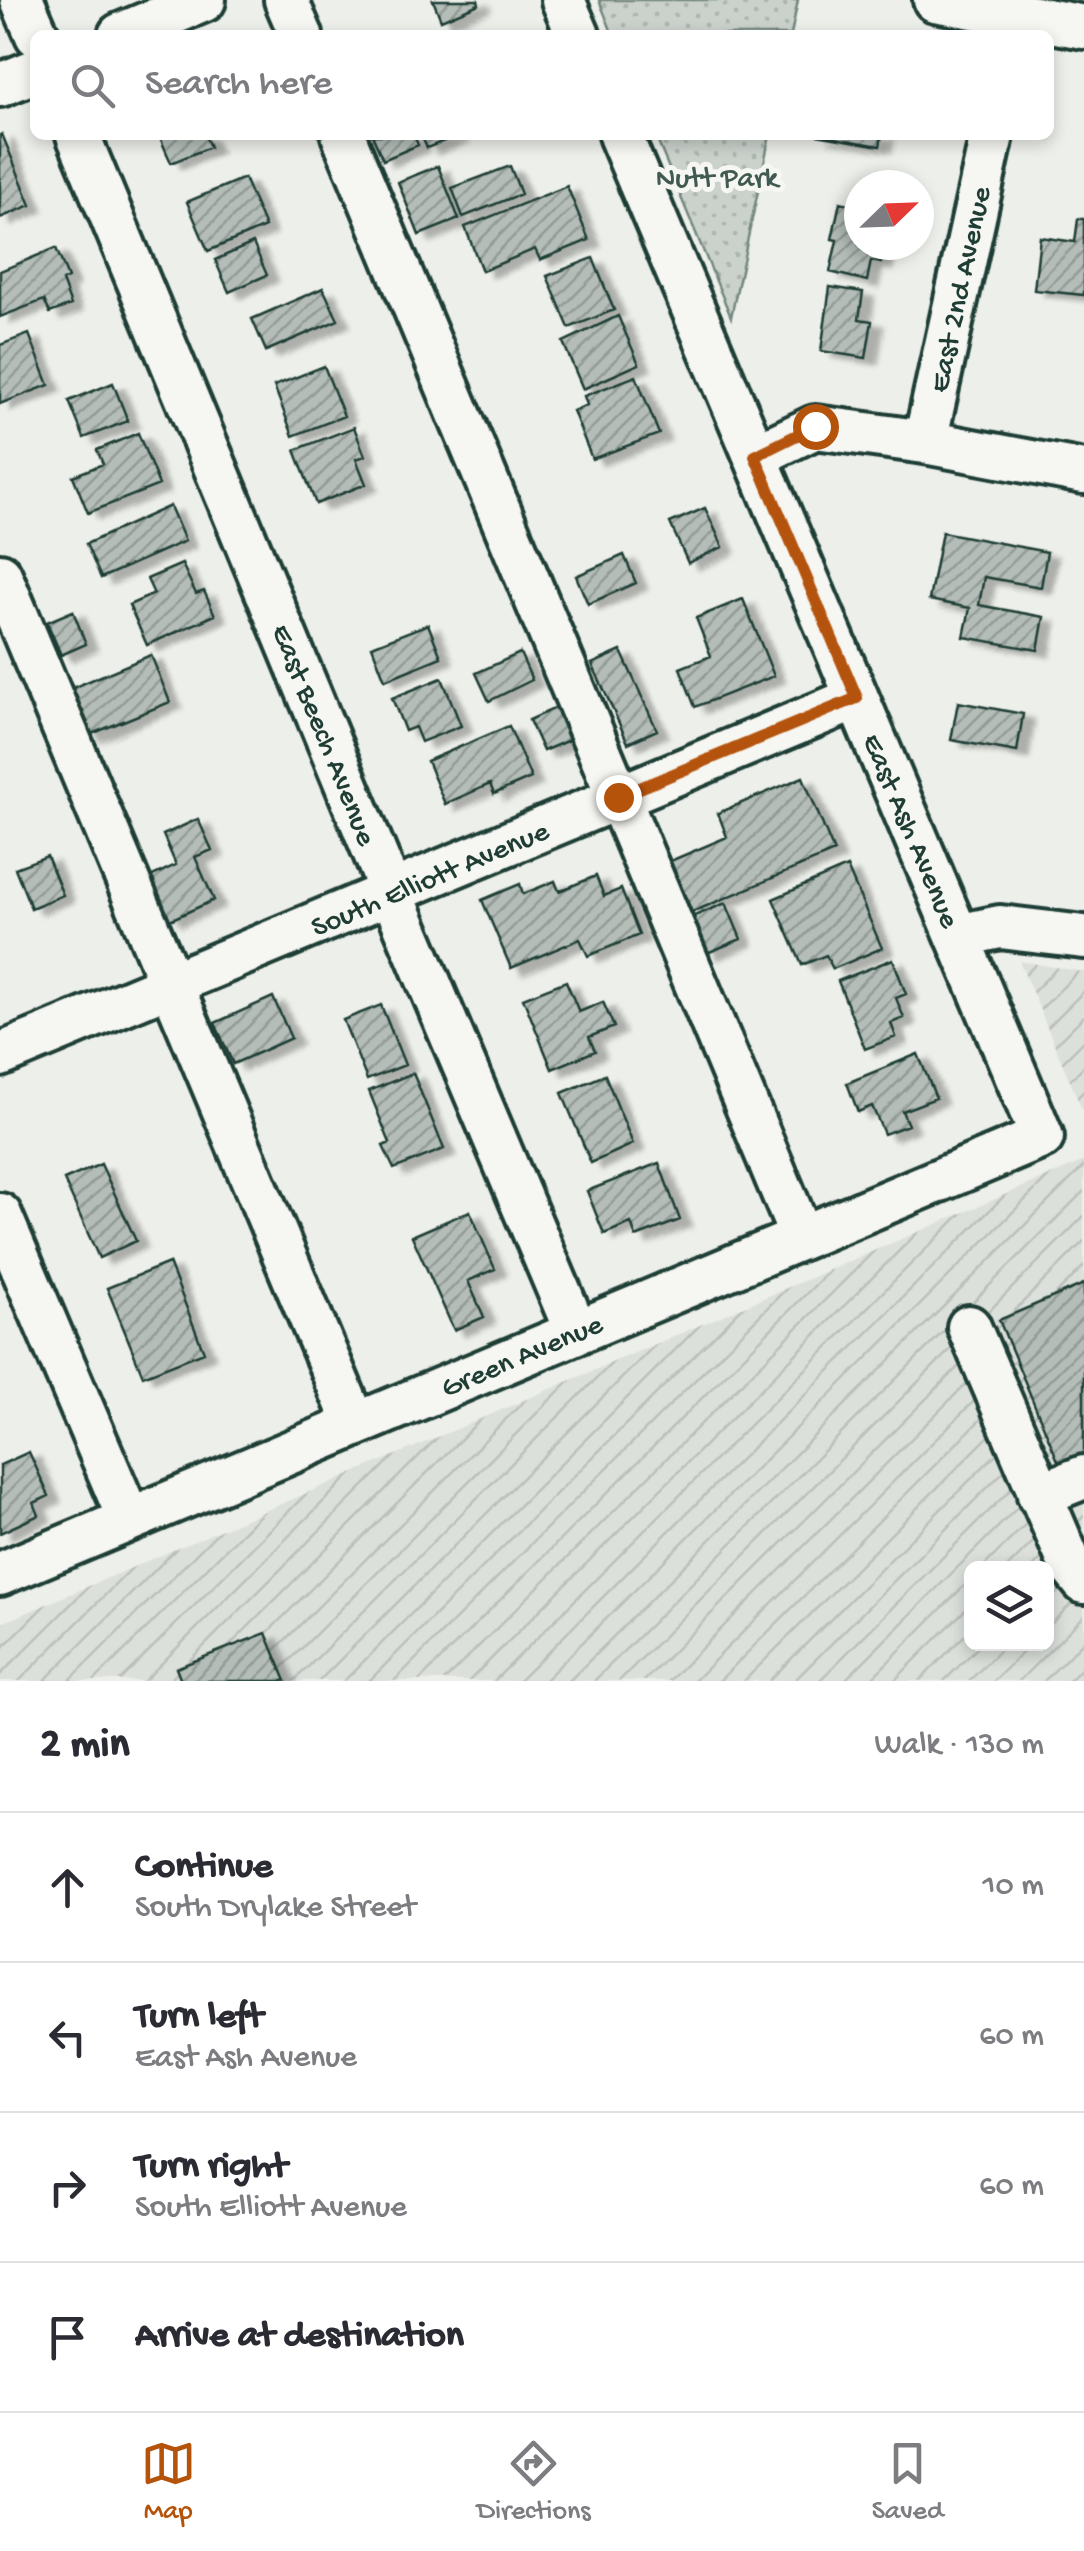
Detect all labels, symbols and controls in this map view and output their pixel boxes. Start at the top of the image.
search box [30,30,1054,140]
icon: search [65,58,120,113]
text: Search here [145,63,332,107]
park label: Nutt Park [656,163,781,198]
north arrow [844,170,934,260]
street label: East 2nd Avenue [923,183,1001,396]
route start [793,404,839,450]
street label: East Beech Avenue [261,620,382,852]
street label: East Ash Avenue [852,729,966,935]
route end [596,775,642,821]
street label: South Elliott Avenue [307,815,555,947]
street label: Green Avenue [437,1308,609,1408]
map controls [964,1561,1054,1651]
button: layers [964,1561,1054,1651]
text: 2 min [40,1722,129,1771]
text: Walk · 130 m [875,1727,1044,1765]
text: Continue [135,1846,273,1890]
icon: ahead [40,1860,95,1915]
text: 10 m [983,1868,1044,1906]
text: South Drylake Street [135,1890,416,1928]
text: Turn left [135,1996,263,2040]
icon: left [40,2010,95,2065]
text: 60 m [979,2018,1044,2056]
text: East Ash Avenue [135,2040,357,2078]
text: Turn right [135,2146,287,2190]
icon: right [40,2160,95,2215]
text: 60 m [979,2168,1044,2206]
text: South Elliott Avenue [135,2190,407,2228]
icon: arrive [40,2310,95,2365]
text: Arrive at destination [135,2315,464,2359]
tab: Map [141,2436,196,2529]
tab: Directions [477,2436,591,2529]
tab: Saved [872,2436,943,2529]

